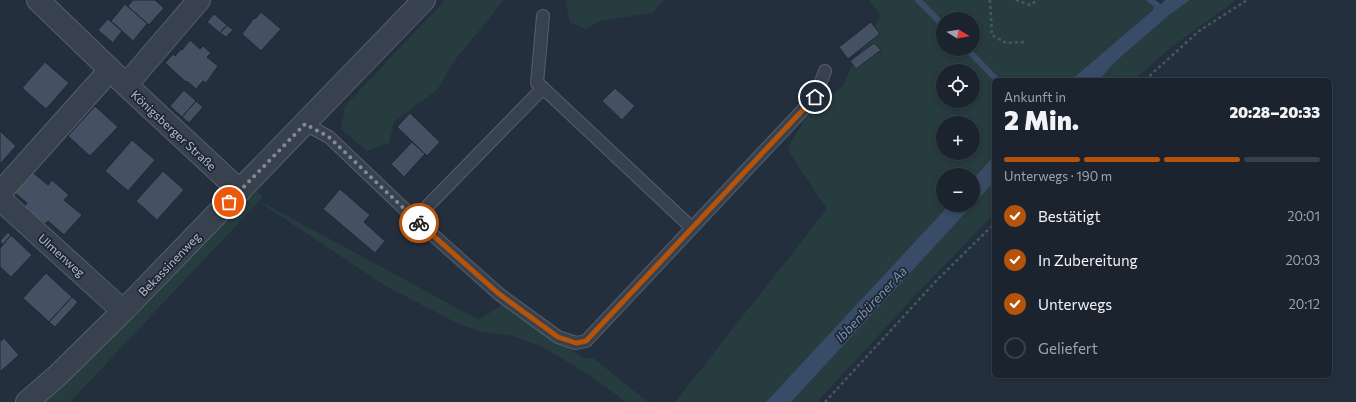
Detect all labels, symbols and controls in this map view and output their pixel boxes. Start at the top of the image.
north arrow [936,12,980,56]
map controls [936,12,980,212]
button: locate [936,64,980,108]
pin [798,80,832,114]
icon: home [804,86,826,108]
street label: Königsberger Straße [129,87,219,173]
text: Ankunft in [1004,89,1066,105]
text: 20:28–20:33 [1229,103,1320,121]
text: 2 Min. [1004,104,1079,135]
button: + [936,116,980,160]
button: − [936,168,980,212]
text: Unterwegs · 190 m [1004,168,1112,184]
pin [212,185,246,219]
icon: bag [218,191,240,213]
courier [399,203,439,243]
icon: check [1004,205,1026,227]
text: Bestätigt [1038,207,1101,225]
text: 20:01 [1287,208,1320,224]
icon: bike [408,212,430,234]
street label: Bekassinenweg [135,229,203,299]
street label: Ulmenweg [36,231,88,280]
icon: check [1004,249,1026,271]
text: In Zubereitung [1038,251,1138,269]
text: 20:03 [1285,252,1320,268]
water label: Ibbenbürener Aa [832,263,910,345]
icon: check [1004,293,1026,315]
text: Unterwegs [1038,295,1112,313]
text: 20:12 [1289,296,1320,312]
text: Geliefert [1038,339,1098,357]

